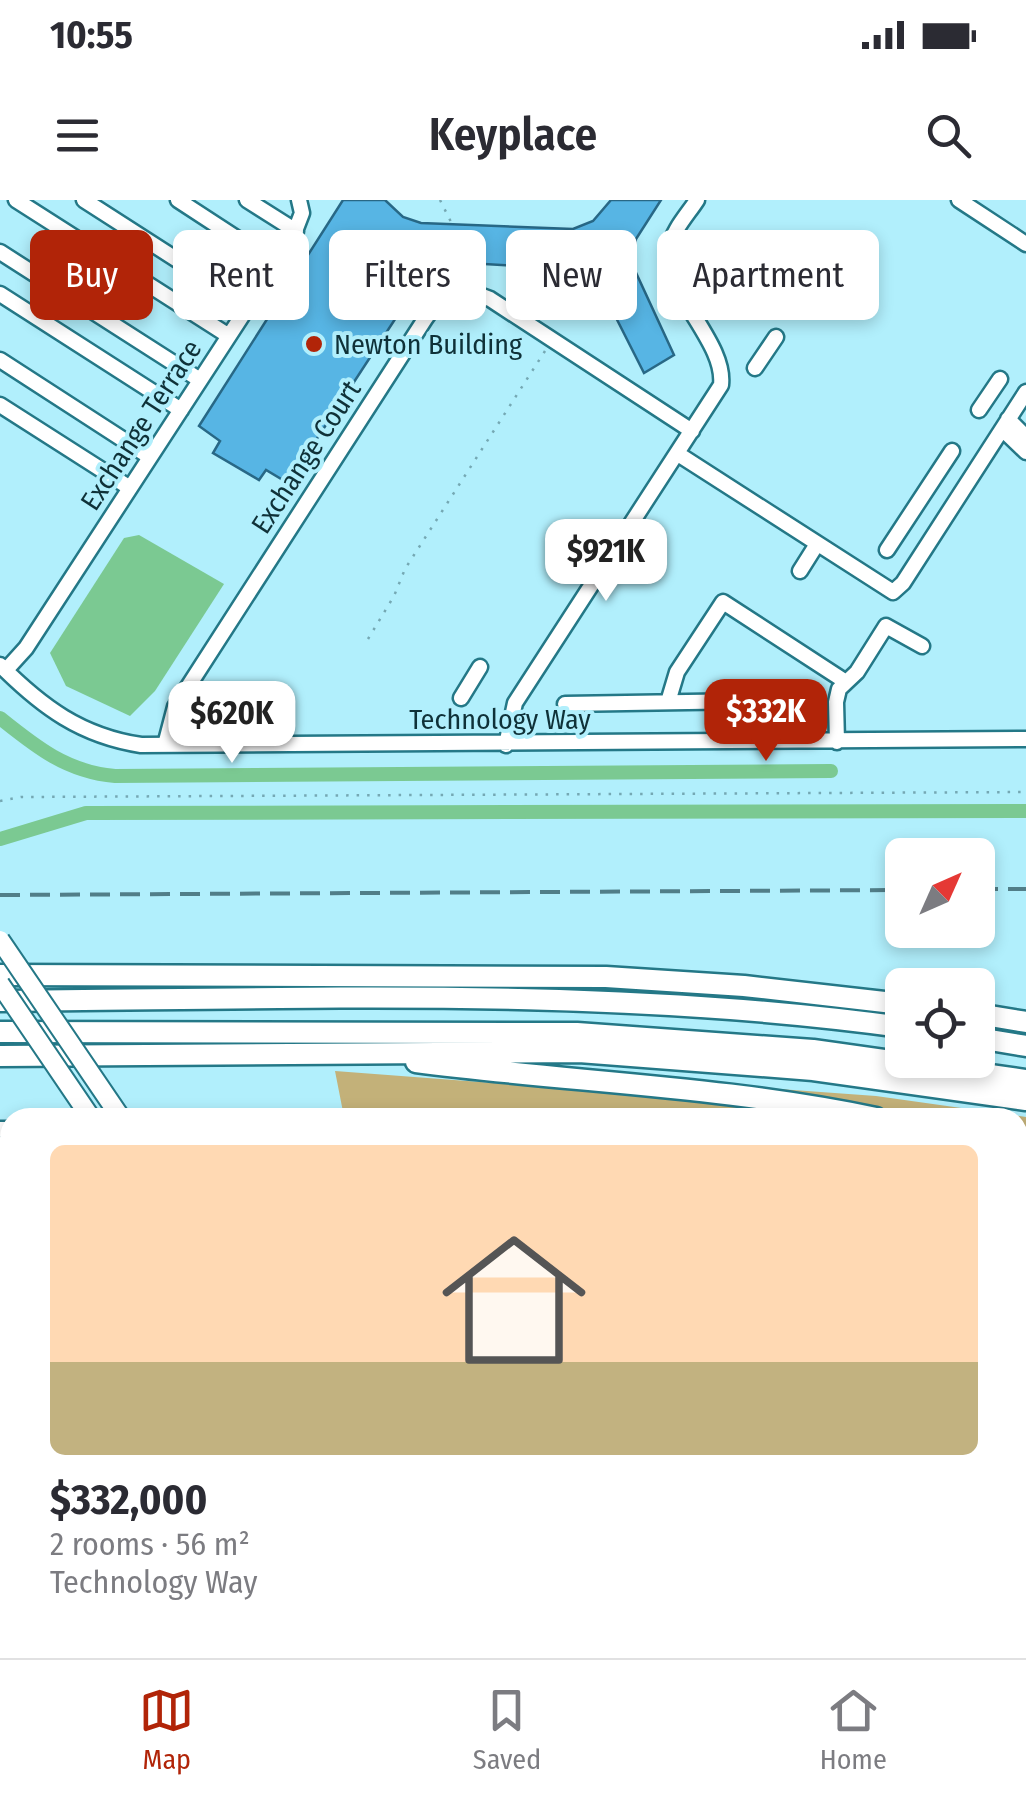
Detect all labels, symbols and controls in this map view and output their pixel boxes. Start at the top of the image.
text: 10:55 [50,12,133,58]
icon: menu [50,108,105,163]
text: Keyplace [429,108,597,162]
icon: search [921,108,976,163]
chip: Buy [30,230,153,320]
chip: Rent [173,230,309,320]
chip: Filters [329,230,486,320]
chip: New [506,230,637,320]
chip: Apartment [657,230,879,320]
place label: Newton Building [334,328,523,361]
marker: Newton Building [303,333,325,355]
street label: Exchange Terrace [74,334,208,516]
street label: Exchange Court [244,374,368,540]
pin: $921K [536,519,676,604]
text: $921K [567,532,645,570]
pin: $332K [696,679,836,764]
pin: $620K [162,681,302,766]
text: $332K [726,692,806,730]
text: $620K [190,694,274,732]
street label: Technology Way [409,703,591,736]
north arrow [885,838,995,948]
map controls [885,838,995,1078]
button: locate [885,968,995,1078]
icon: home [424,1210,604,1390]
text: $332,000 [50,1475,207,1525]
text: 2 rooms · 56 m² [50,1525,250,1563]
text: Technology Way [50,1563,258,1601]
tab: Map [139,1683,194,1776]
tab: Saved [473,1683,541,1776]
tab: Home [820,1683,887,1776]

